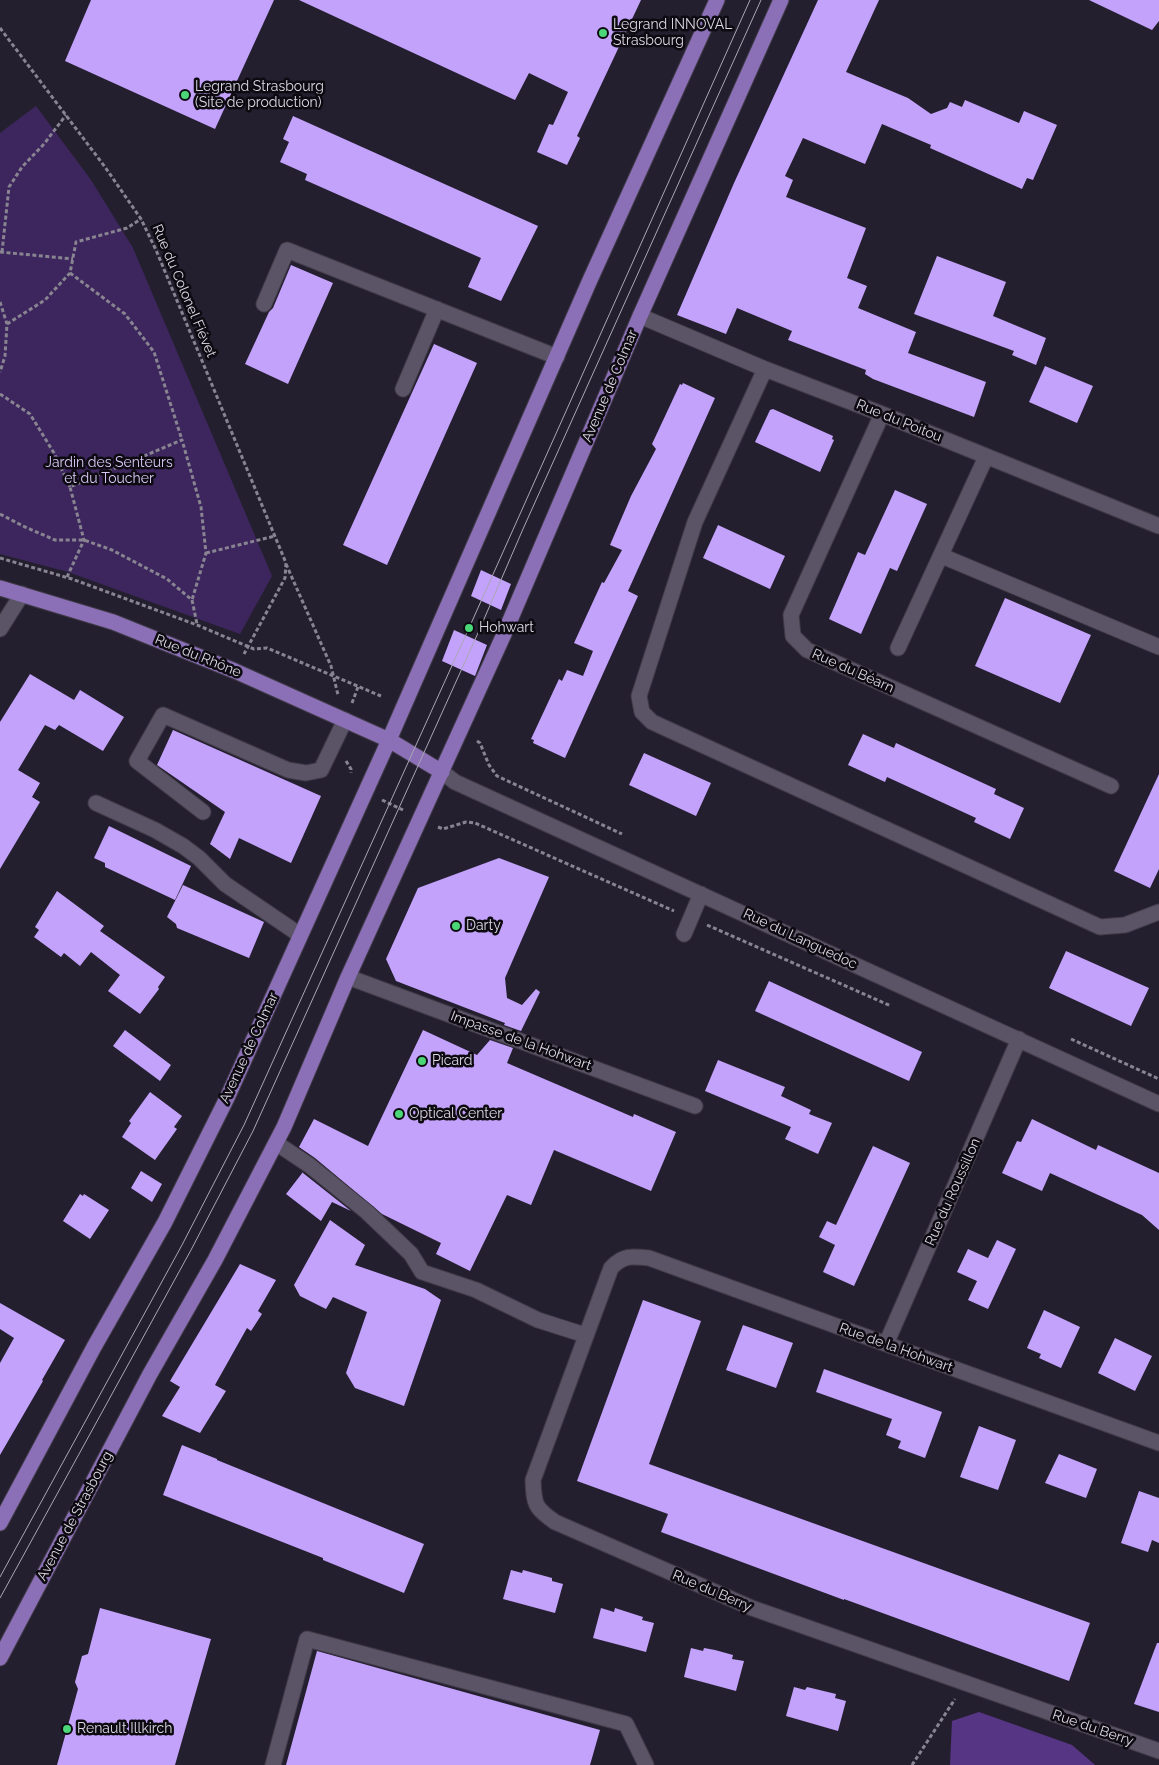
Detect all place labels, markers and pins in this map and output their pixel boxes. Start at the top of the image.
place label: Legrand INNOVAL Strasbourg [613,17,732,49]
marker: Legrand INNOVAL Strasbourg [597,27,609,39]
place label: Legrand Strasbourg (Site de production) [195,79,324,111]
marker: Legrand Strasbourg (Site de production) [179,89,191,101]
place label: Hohwart [479,620,534,636]
marker: Hohwart [463,622,475,634]
place label: Darty [466,918,501,934]
marker: Darty [450,920,462,932]
place label: Picard [432,1053,473,1069]
marker: Picard [416,1055,428,1067]
place label: Optical Center [409,1106,502,1122]
marker: Optical Center [393,1108,405,1120]
place label: Renault Illkirch [77,1721,172,1737]
marker: Renault Illkirch [61,1723,73,1735]

